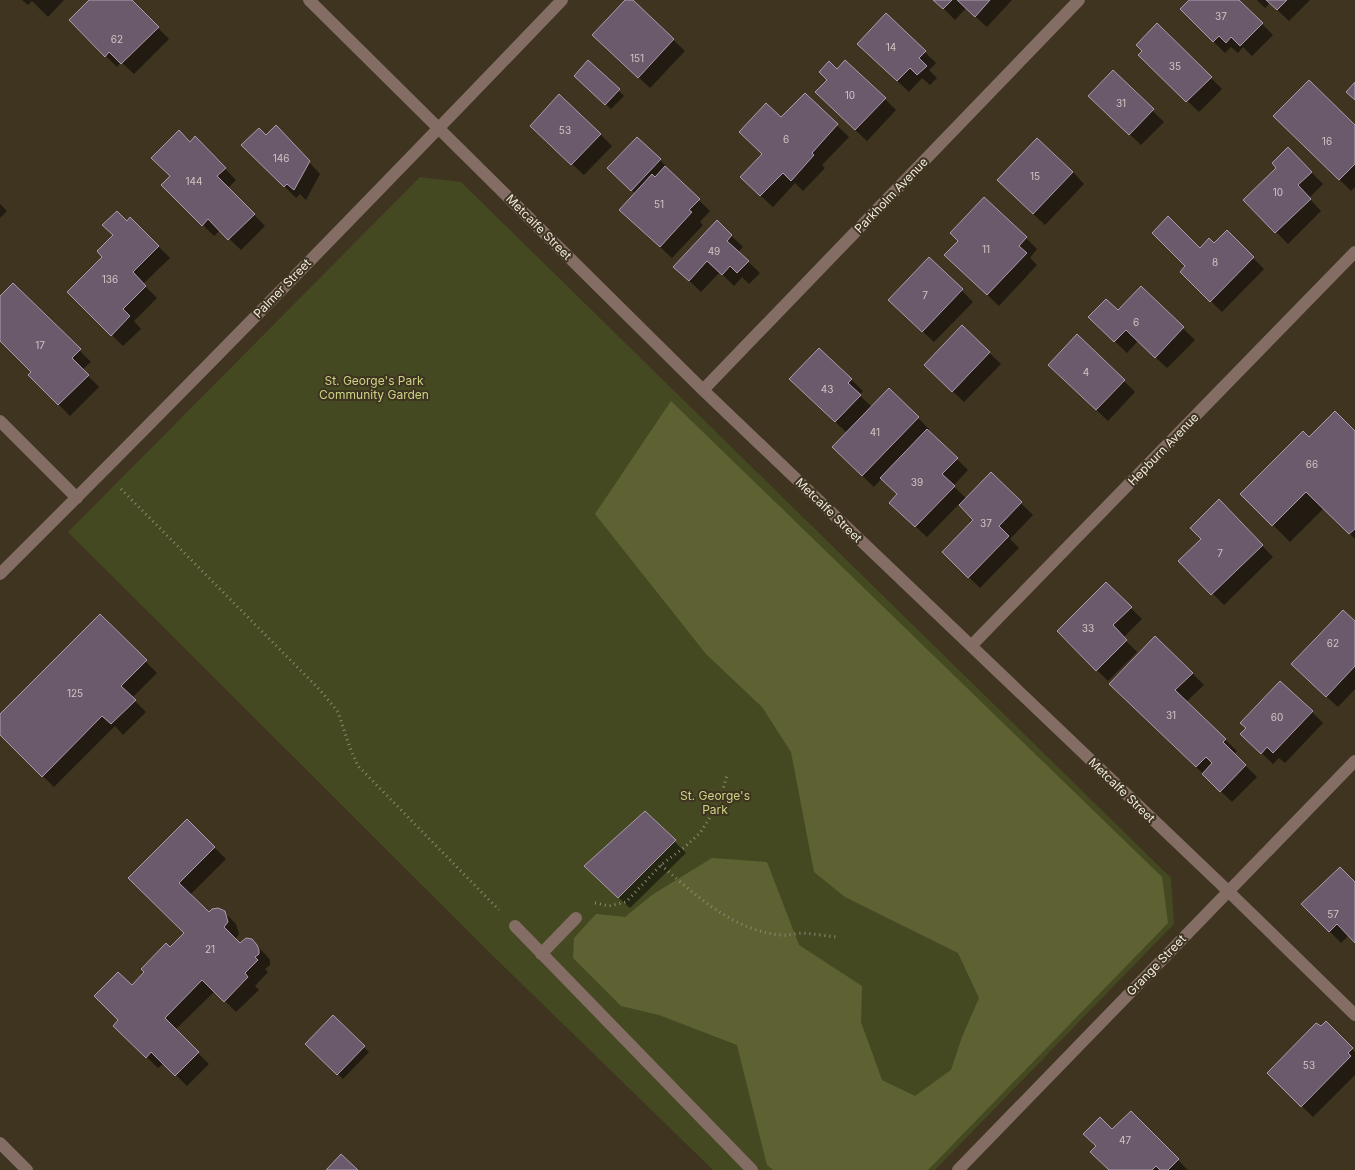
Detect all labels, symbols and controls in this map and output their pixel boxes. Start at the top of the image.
house number: 37 [1215,10,1227,22]
house number: 62 [111,33,123,45]
house number: 14 [886,41,896,53]
house number: 151 [630,52,644,64]
house number: 35 [1169,60,1181,72]
house number: 10 [845,89,855,101]
house number: 31 [1116,97,1126,109]
house number: 53 [559,124,571,136]
house number: 6 [783,133,789,145]
house number: 16 [1322,135,1332,147]
house number: 146 [273,152,289,164]
street label: Parkholm Avenue [851,154,931,236]
house number: 15 [1030,170,1040,182]
house number: 144 [186,175,203,187]
house number: 10 [1273,186,1283,198]
street label: Metcalfe Street [503,191,575,263]
house number: 51 [654,198,664,210]
house number: 11 [982,243,990,255]
house number: 49 [708,245,720,257]
street label: Palmer Street [250,255,314,321]
house number: 8 [1212,256,1218,268]
house number: 136 [102,273,118,285]
house number: 7 [922,289,928,301]
house number: 6 [1133,316,1139,328]
house number: 17 [35,339,45,351]
house number: 4 [1083,366,1089,378]
park label: St. George's Park Community Garden [319,373,429,402]
house number: 43 [821,383,833,395]
street label: Hepburn Avenue [1125,410,1201,488]
house number: 41 [870,426,880,438]
house number: 66 [1306,458,1318,470]
street label: Metcalfe Street [793,475,865,546]
house number: 39 [911,476,923,488]
house number: 37 [980,517,992,529]
house number: 7 [1217,547,1223,559]
house number: 33 [1082,622,1094,634]
house number: 62 [1327,637,1339,649]
house number: 125 [67,687,83,699]
house number: 31 [1166,709,1176,721]
house number: 60 [1271,711,1283,723]
street label: Metcalfe Street [1086,755,1158,826]
park label: St. George's Park [680,788,750,817]
house number: 57 [1327,908,1339,920]
street label: Grange Street [1123,931,1189,999]
house number: 21 [205,943,215,955]
house number: 53 [1303,1059,1315,1071]
house number: 47 [1119,1134,1131,1146]

